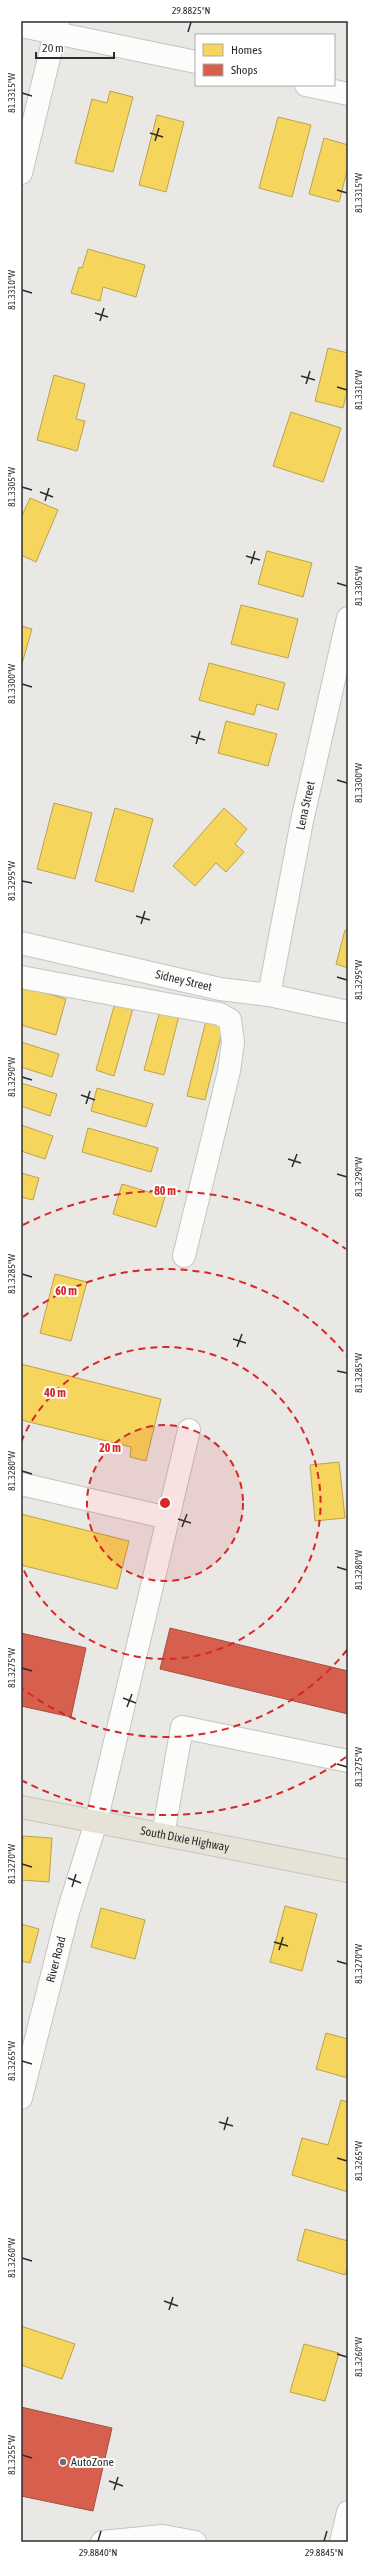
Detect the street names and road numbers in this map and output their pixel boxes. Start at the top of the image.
street label: Lena Street [293,779,318,831]
street label: Sidney Street [154,967,214,994]
street label: South Dixie Highway [139,1824,230,1855]
street label: River Road [43,1935,69,1984]

